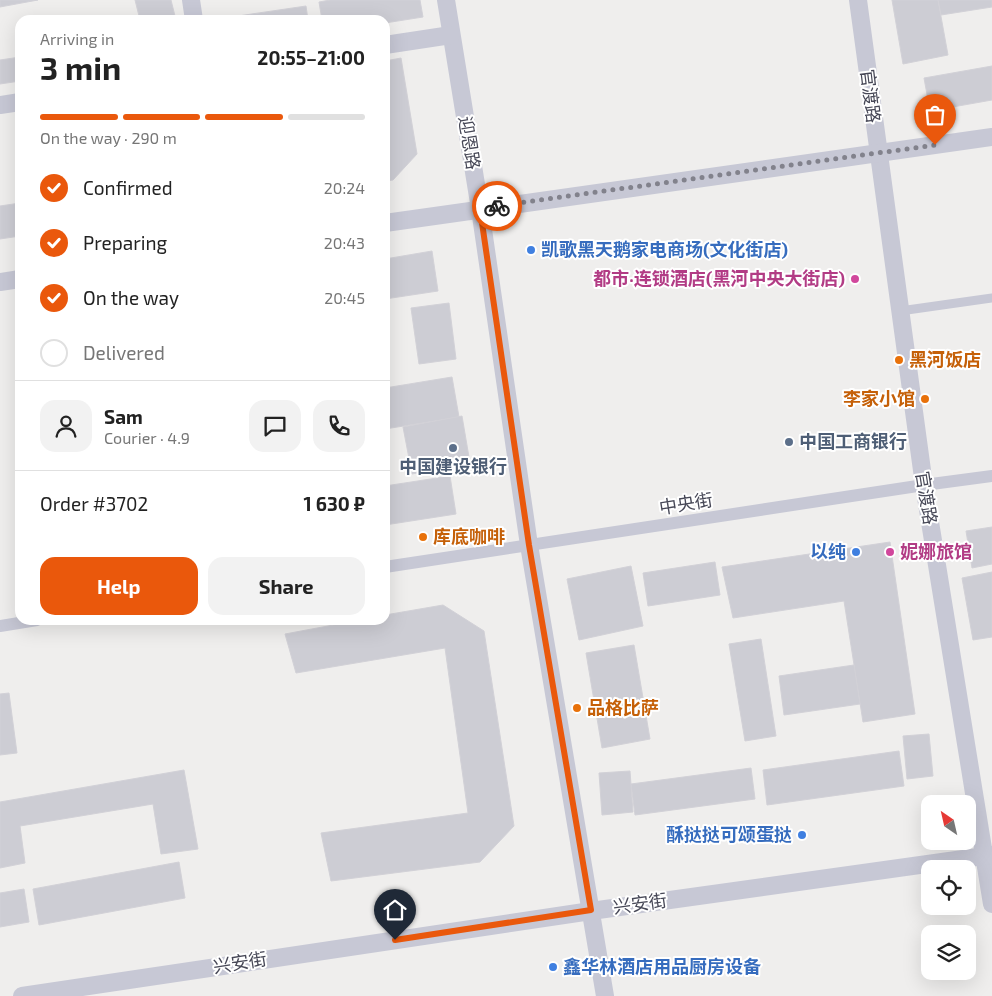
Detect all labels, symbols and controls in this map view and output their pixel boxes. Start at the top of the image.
text: Arriving in [40,29,114,48]
text: 20:55–21:00 [257,46,365,69]
text: 3 min [40,48,121,86]
street label: 官渡路 [857,68,885,124]
pin [914,94,956,145]
icon: bag [921,101,949,129]
street label: 迎恩路 [455,114,485,171]
text: On the way · 290 m [40,128,177,147]
icon: check [40,174,68,202]
text: Confirmed [83,176,173,199]
text: 20:24 [324,178,365,197]
courier [472,181,522,231]
icon: bike [483,192,511,220]
icon: check [40,229,68,257]
text: Preparing [83,231,167,254]
text: 20:43 [324,233,365,252]
place label: 凯歌黑天鹅家电商场(文化街店) [541,238,788,260]
marker: 凯歌黑天鹅家电商场(文化街店) [525,244,537,256]
place label: 都市·连锁酒店(黑河中央大街店) [593,267,845,289]
marker: 都市·连锁酒店(黑河中央大街店) [849,273,861,285]
icon: check [40,284,68,312]
text: On the way [83,286,179,309]
text: 20:45 [324,288,365,307]
text: Delivered [83,341,165,364]
place label: 黑河饭店 [909,348,981,370]
marker: 黑河饭店 [893,354,905,366]
place label: 李家小馆 [843,387,915,409]
marker: 李家小馆 [919,393,931,405]
button: person [40,400,92,452]
button: chat [249,400,301,452]
button: phone [313,400,365,452]
text: Sam [104,405,143,428]
text: Courier · 4.9 [104,428,190,447]
place label: 中国工商银行 [799,430,907,452]
marker: 中国工商银行 [783,436,795,448]
marker: 中国建设银行 [447,442,459,454]
place label: 中国建设银行 [399,455,507,477]
street label: 官渡路 [912,469,942,526]
street label: 中央街 [657,488,714,518]
text: Order #3702 [40,492,148,515]
text: 1 630 ₽ [303,492,365,515]
place label: 库底咖啡 [433,525,505,547]
marker: 库底咖啡 [417,531,429,543]
place label: 以纯 [810,540,846,562]
place label: 妮娜旅馆 [900,540,972,562]
marker: 以纯 [850,546,862,558]
marker: 妮娜旅馆 [884,546,896,558]
button: Help [40,557,198,615]
button: Share [208,557,365,615]
place label: 品格比萨 [587,696,659,718]
marker: 品格比萨 [571,702,583,714]
north arrow [921,795,976,850]
map controls [921,795,976,980]
place label: 酥挞挞可颂蛋挞 [666,823,792,845]
marker: 酥挞挞可颂蛋挞 [796,829,808,841]
button: locate [921,860,976,915]
street label: 兴安街 [612,888,668,918]
pin [374,889,416,940]
icon: home [381,896,409,924]
button: layers [921,925,976,980]
street label: 兴安街 [211,947,268,977]
place label: 鑫华林酒店用品厨房设备 [563,955,761,977]
marker: 鑫华林酒店用品厨房设备 [547,961,559,973]

